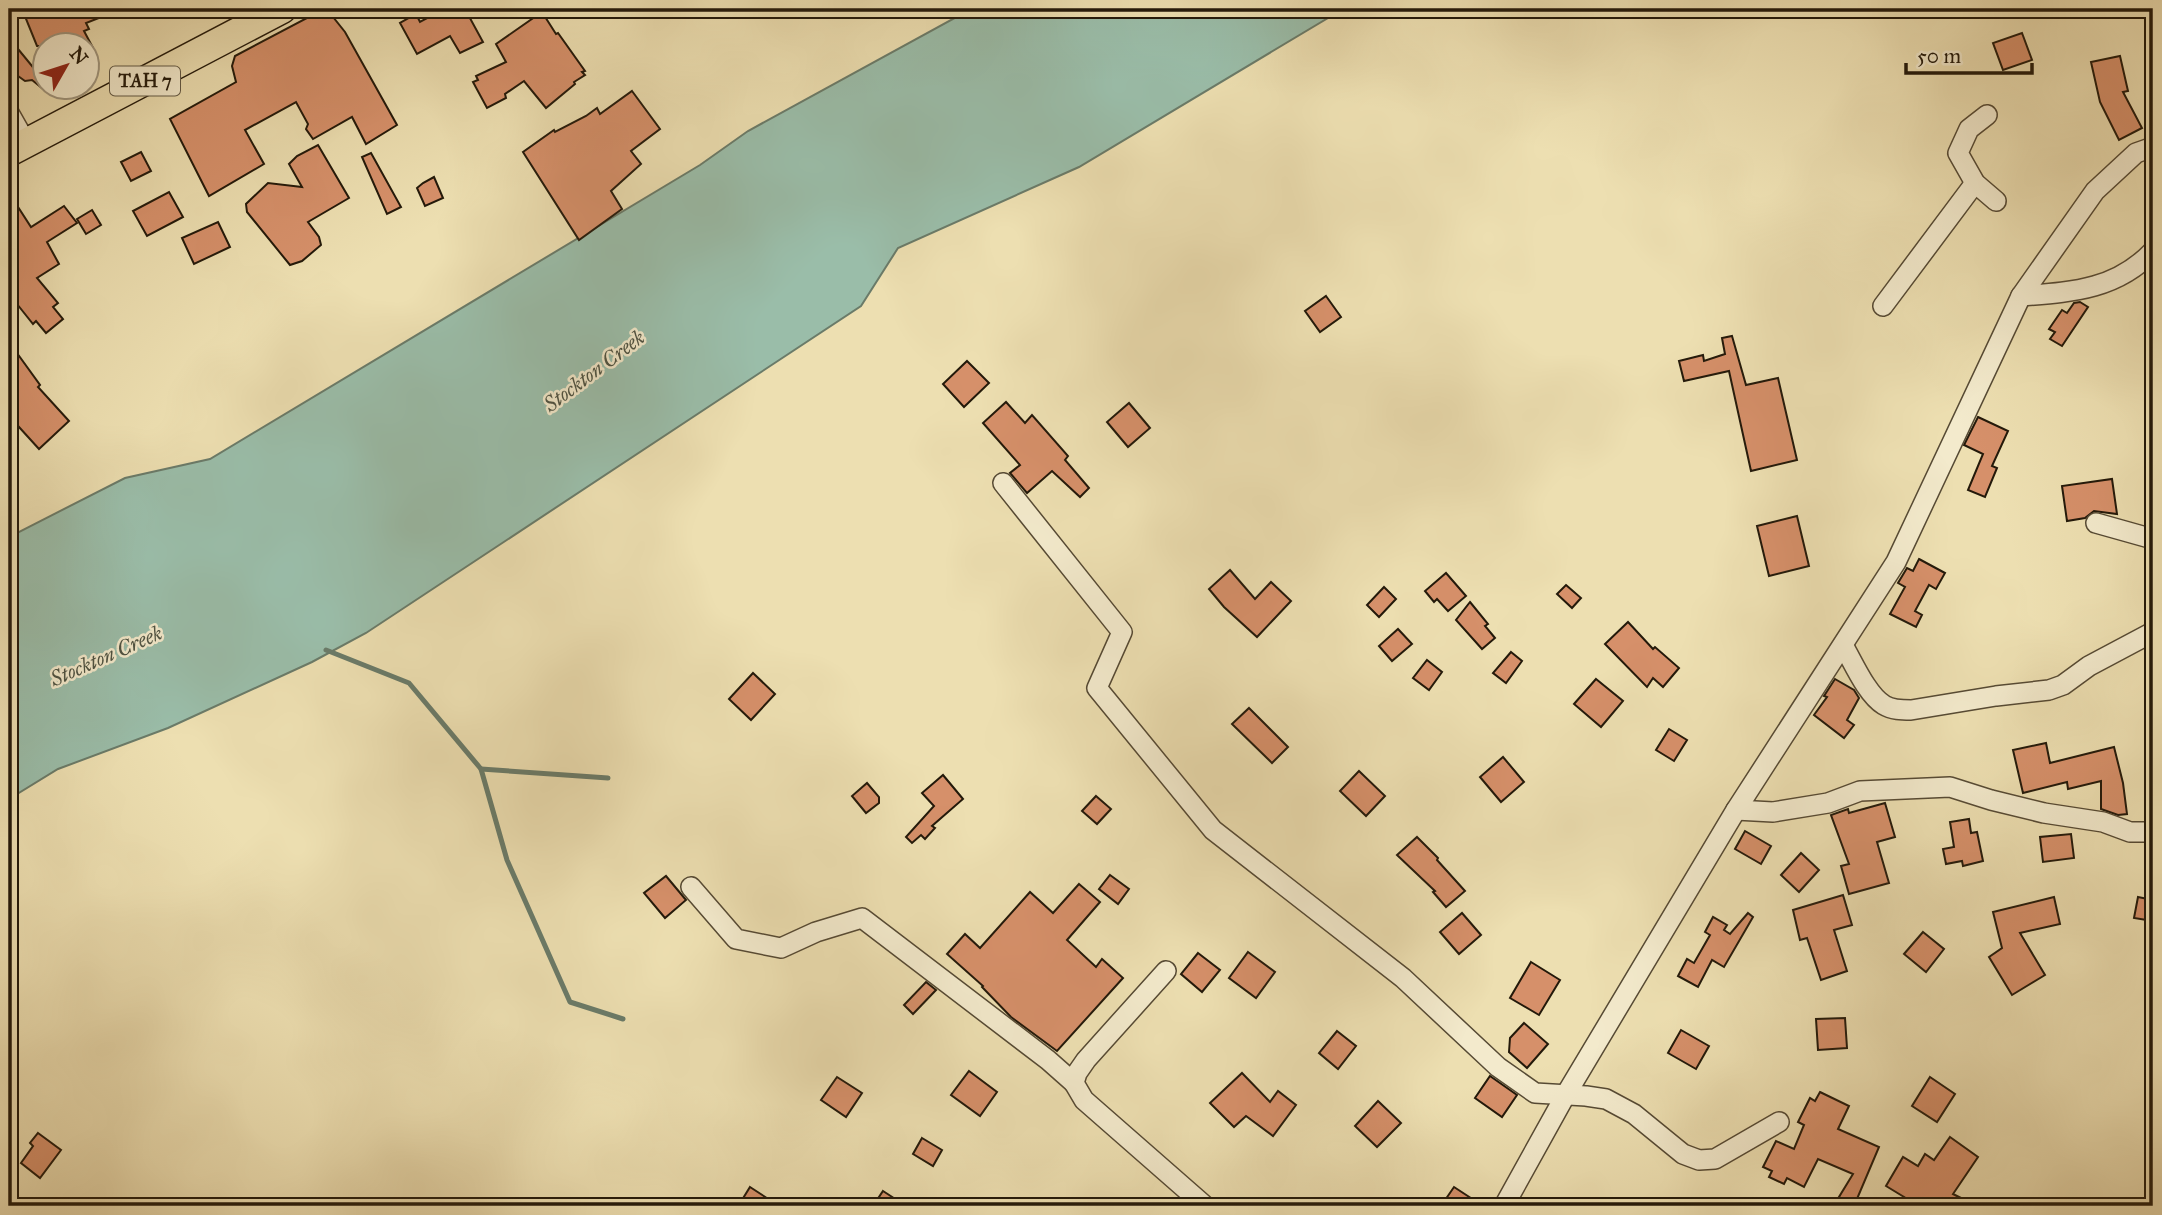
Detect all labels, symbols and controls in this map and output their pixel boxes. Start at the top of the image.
north arrow [32,32,102,102]
scale bar [1906,32,2032,76]
text: N [65,42,93,69]
text: 50 m [1917,43,1962,69]
road number: TAH 7 [110,66,180,96]
water label: Stockton Creek [537,324,650,418]
water label: Stockton Creek [45,619,167,693]

